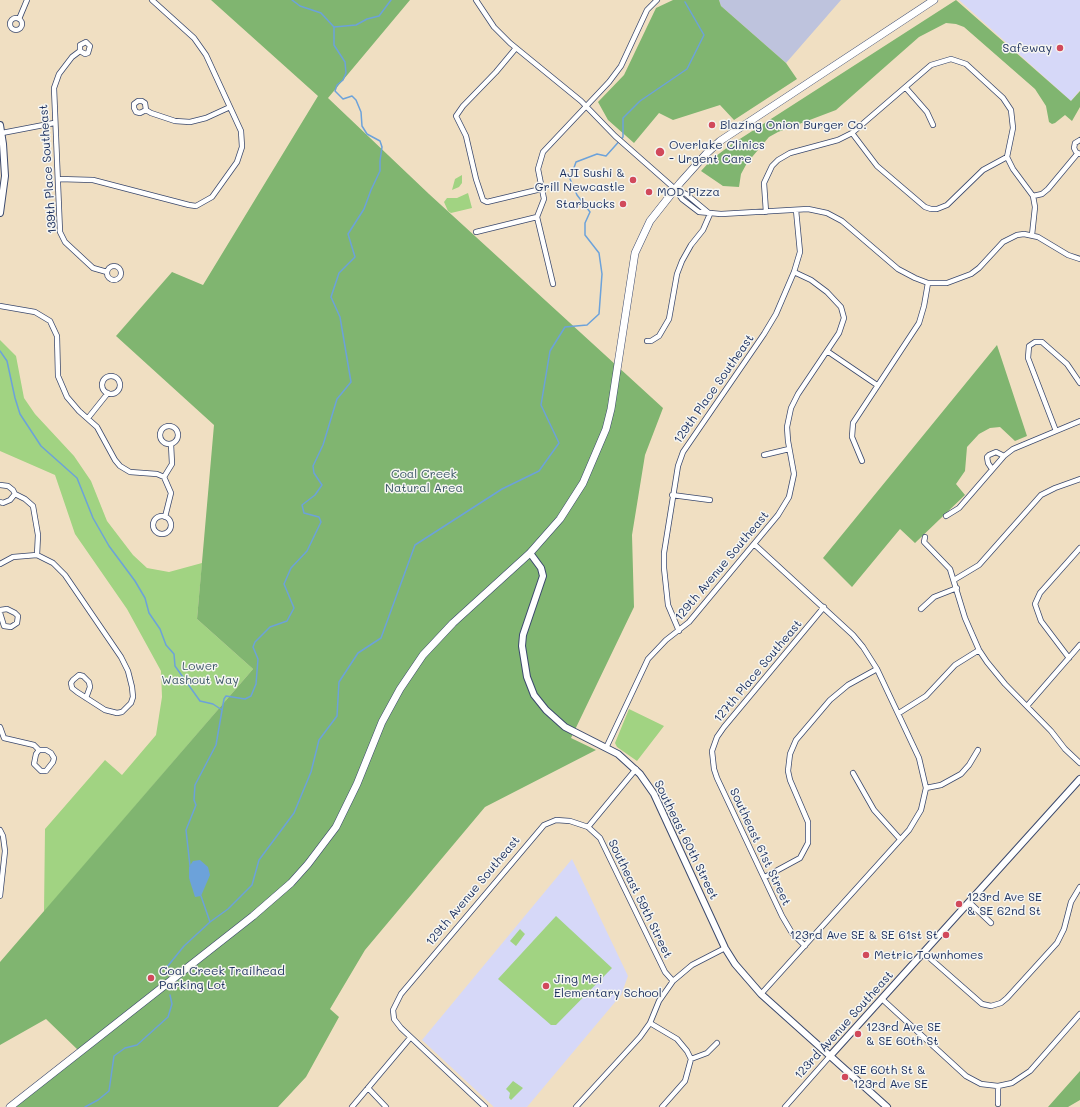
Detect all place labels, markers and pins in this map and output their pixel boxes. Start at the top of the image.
place label: Safeway [1003,41,1052,55]
marker: Safeway [1055,43,1065,53]
place label: Blazing Onion Burger Co. [720,118,867,132]
marker: Blazing Onion Burger Co. [707,120,717,130]
place label: Overlake Clinics - Urgent Care [669,138,765,166]
marker: Overlake Clinics - Urgent Care [654,146,666,158]
place label: AJI Sushi & Grill Newcastle [535,166,625,194]
marker: AJI Sushi & Grill Newcastle [628,175,638,185]
place label: MOD Pizza [657,185,720,199]
marker: MOD Pizza [644,187,654,197]
place label: Starbucks [556,197,615,211]
marker: Starbucks [618,199,628,209]
place label: 123rd Ave SE & SE 62nd St [967,890,1042,918]
marker: 123rd Ave SE & SE 62nd St [954,899,964,909]
place label: 123rd Ave SE & SE 61st St [790,928,938,942]
marker: 123rd Ave SE & SE 61st St [941,930,951,940]
place label: Metric Townhomes [874,948,983,962]
marker: Metric Townhomes [861,950,871,960]
place label: Coal Creek Trailhead Parking Lot [159,964,285,992]
place label: Jing Mei Elementary School [554,972,662,1000]
marker: Coal Creek Trailhead Parking Lot [146,973,156,983]
marker: Jing Mei Elementary School [541,981,551,991]
place label: 123rd Ave SE & SE 60th St [866,1020,941,1048]
marker: 123rd Ave SE & SE 60th St [853,1029,863,1039]
place label: SE 60th St & 123rd Ave SE [853,1063,928,1091]
marker: SE 60th St & 123rd Ave SE [840,1072,850,1082]

